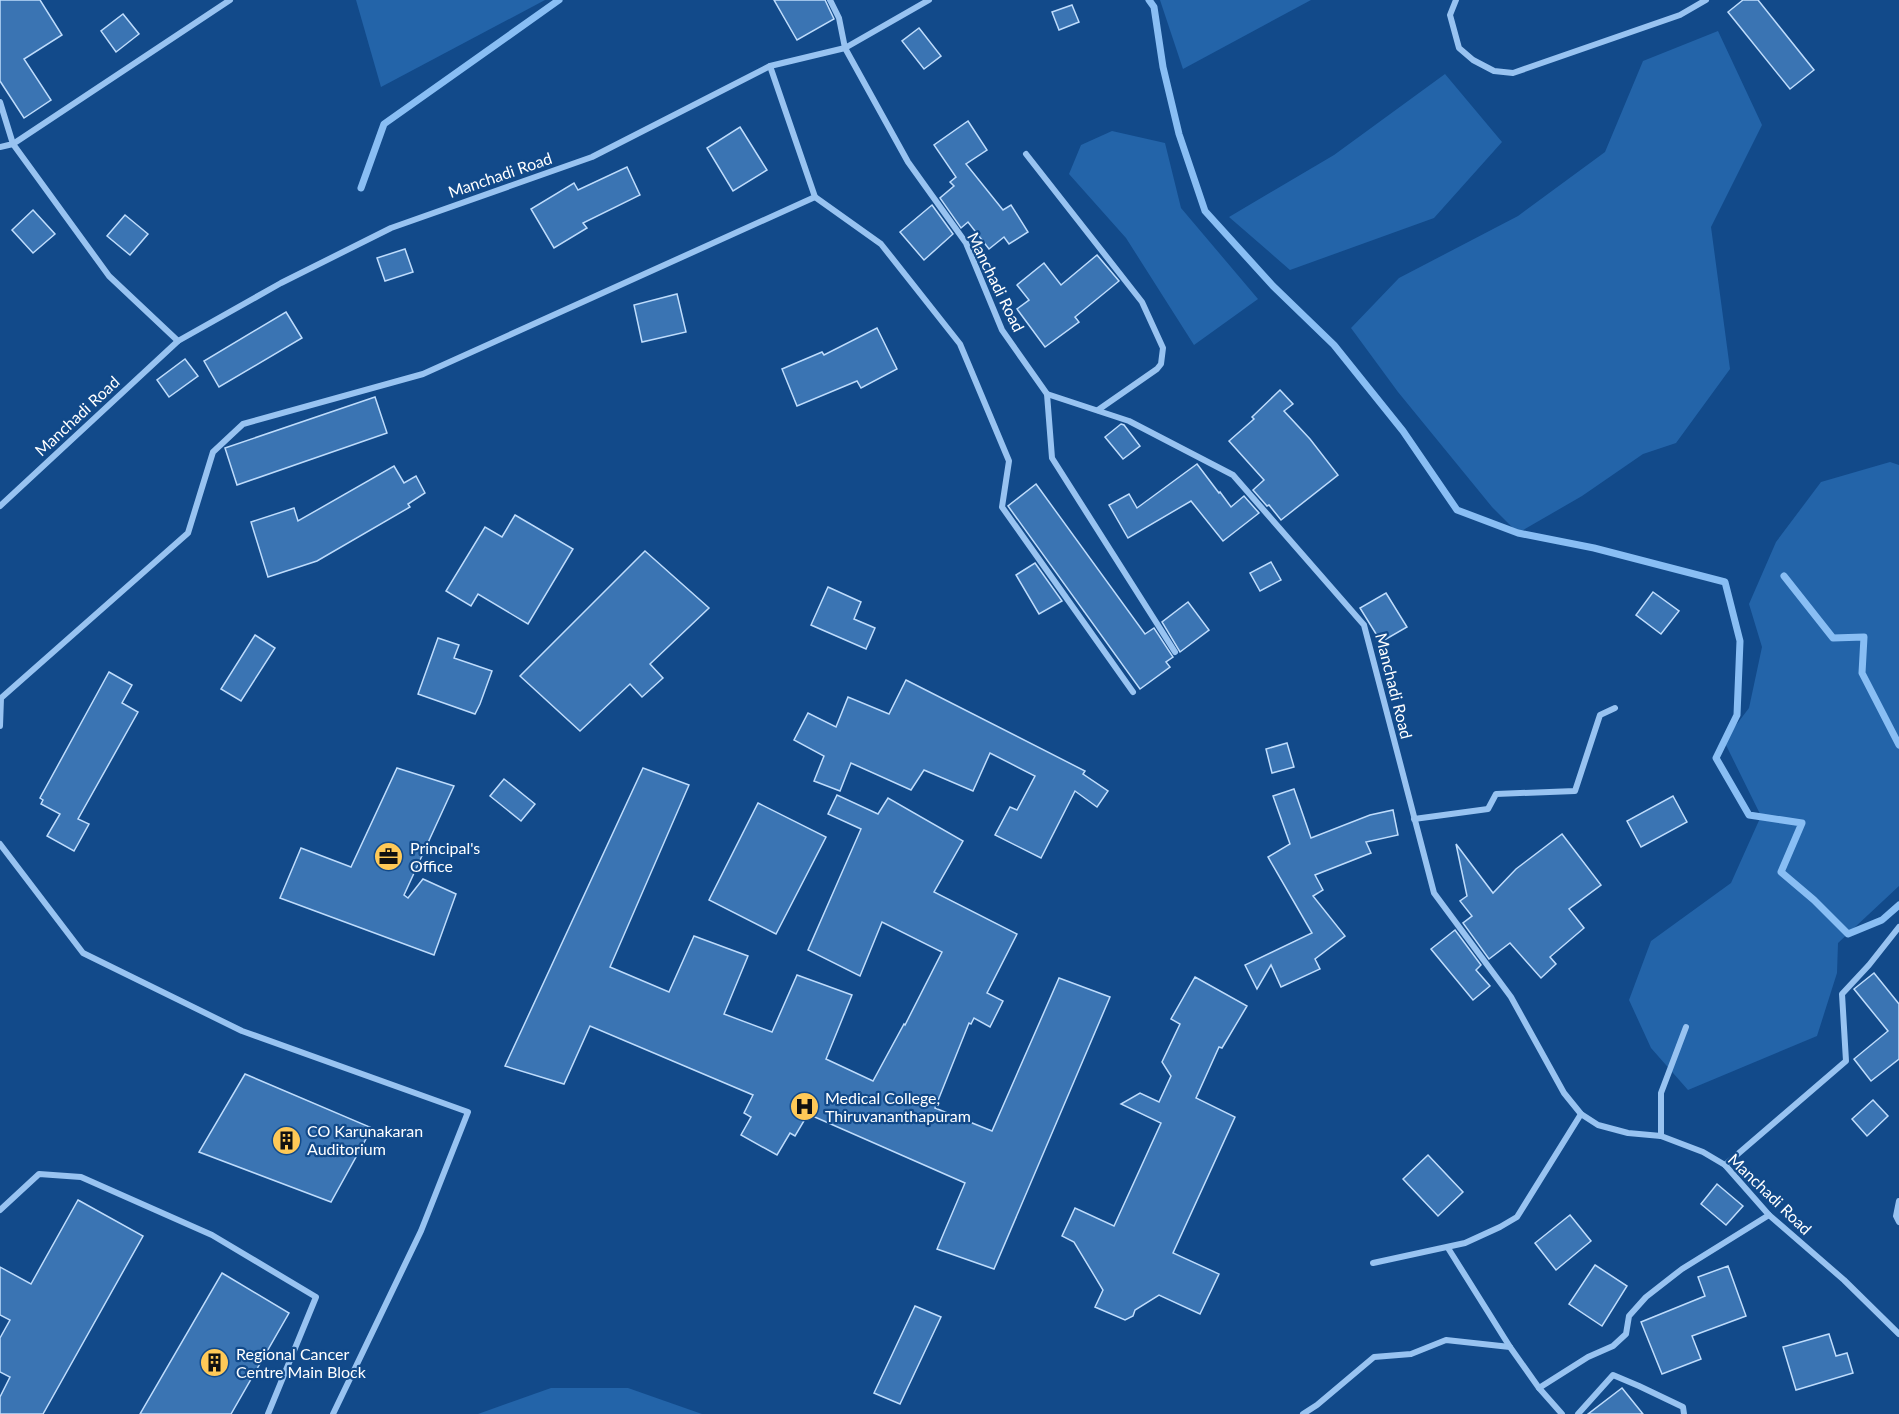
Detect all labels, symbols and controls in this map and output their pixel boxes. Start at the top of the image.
street label: Manchadi Road [445,148,554,201]
street label: Manchadi Road [964,229,1029,335]
street label: Manchadi Road [31,372,123,460]
street label: Manchadi Road [1372,631,1417,741]
place label: Principal's Office [410,838,480,875]
office icon: Principal's Office [373,841,405,873]
place label: Medical College, Thiruvananthapuram [825,1088,971,1125]
hospital icon: Medical College, Thiruvananthapuram [788,1091,820,1123]
place label: CO Karunakaran Auditorium [307,1121,423,1158]
building icon: CO Karunakaran Auditorium [270,1124,302,1156]
street label: Manchadi Road [1725,1149,1816,1238]
place label: Regional Cancer Centre Main Block [236,1344,367,1381]
building icon: Regional Cancer Centre Main Block [199,1347,231,1379]

